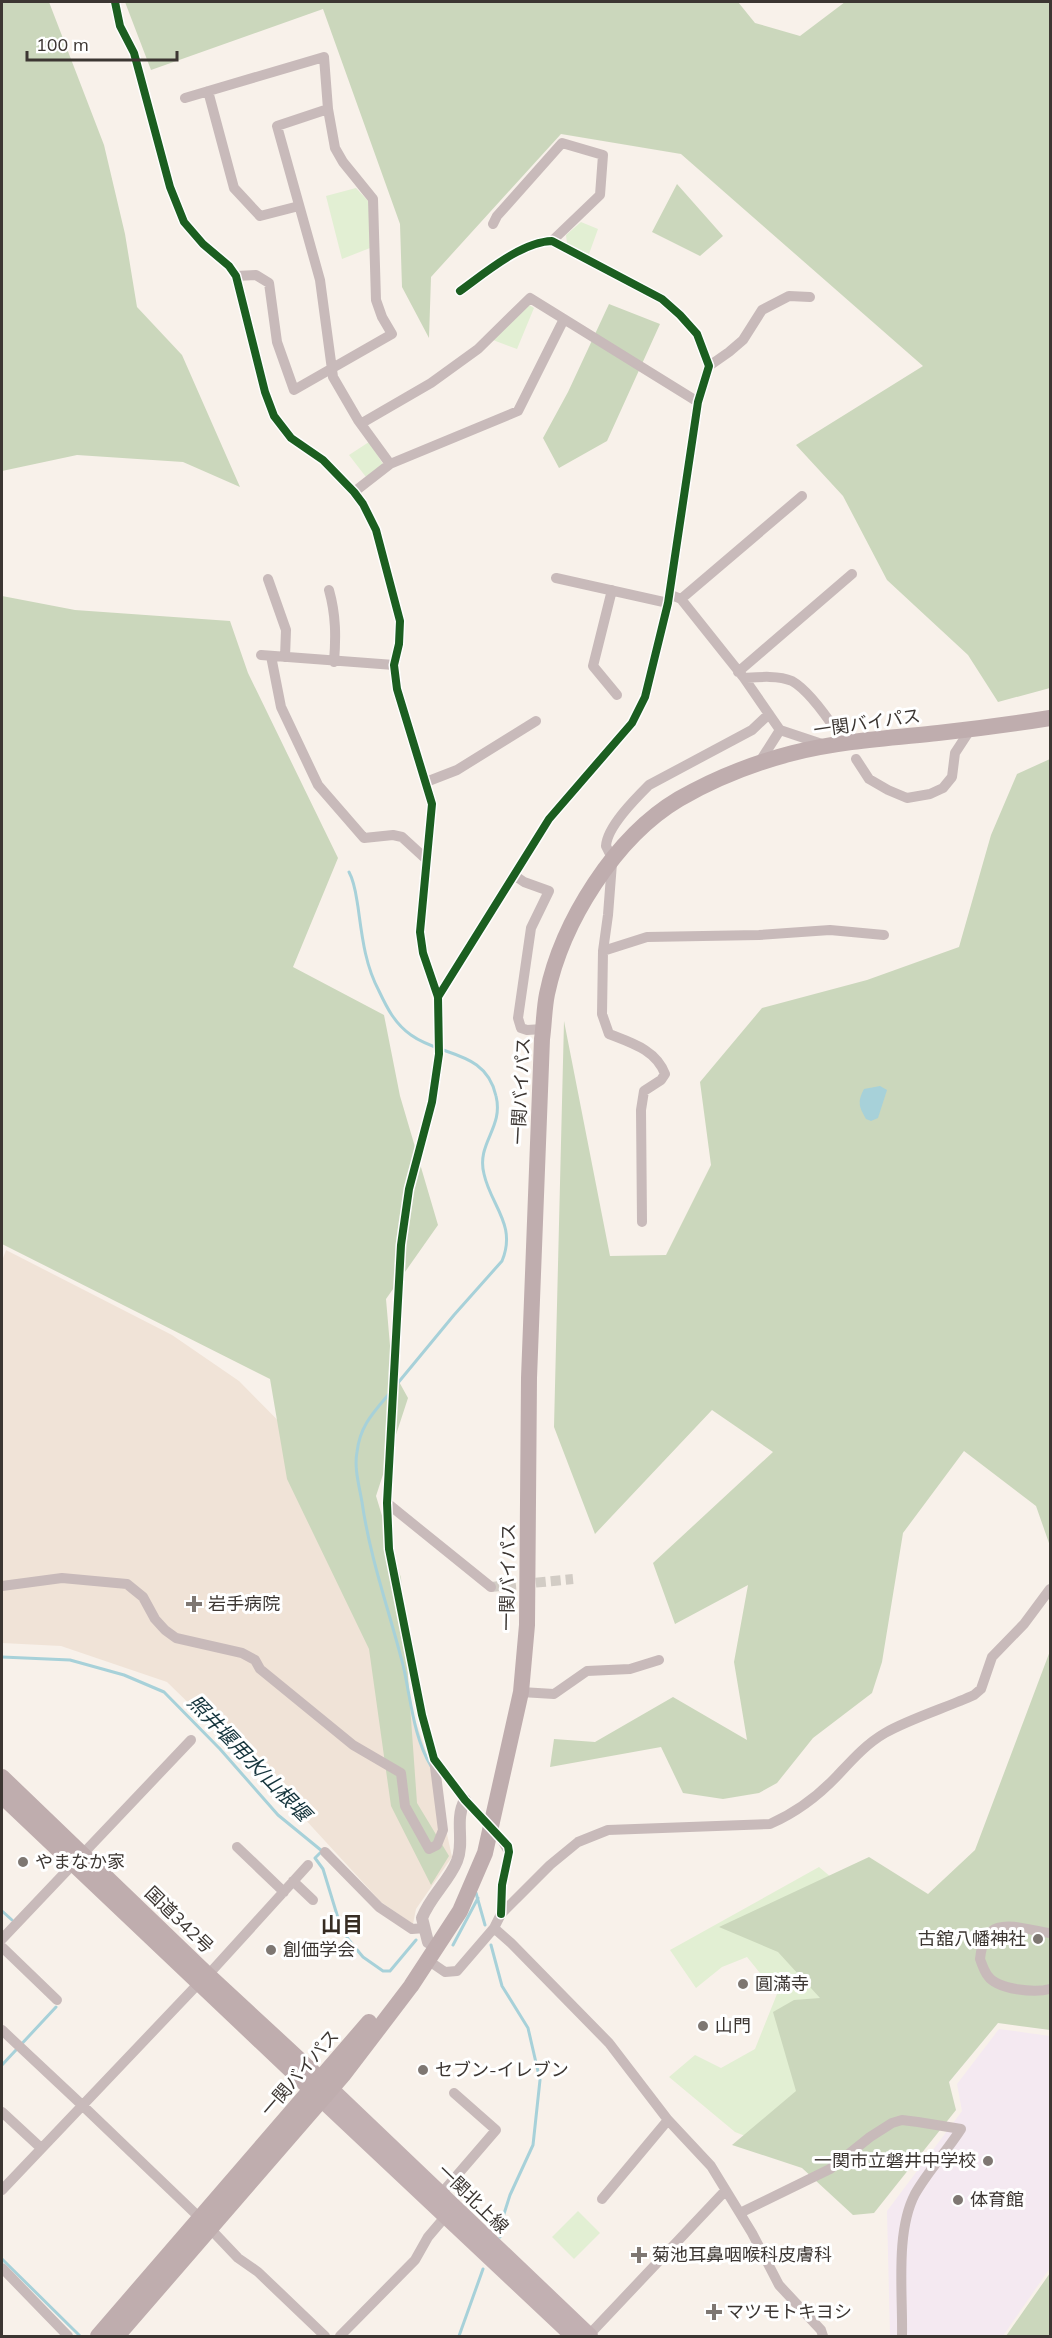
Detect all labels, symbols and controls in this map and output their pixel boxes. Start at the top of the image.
scale bar [27,24,177,62]
text: 100 m [36,33,89,56]
street label: 一関バイパス [812,704,922,741]
street label: 一関バイパス [506,1037,535,1145]
street label: 一関バイパス [495,1523,520,1631]
place label: 岩手病院 [208,1592,280,1615]
marker: 岩手病院 [185,1595,203,1613]
water label: 照井堰用水/山根堰 [183,1689,319,1829]
place label: やまなか家 [35,1850,125,1873]
marker: やまなか家 [16,1855,30,1869]
street label: 国道342号 [140,1881,218,1958]
district label: 山目 [321,1911,363,1937]
place label: 古舘八幡神社 [918,1927,1026,1950]
marker: 古舘八幡神社 [1031,1932,1045,1946]
place label: 創価学会 [283,1938,355,1961]
marker: 創価学会 [264,1943,278,1957]
place label: 圓滿寺 [755,1972,809,1995]
marker: 圓滿寺 [736,1977,750,1991]
place label: 山門 [715,2014,751,2037]
marker: 山門 [696,2019,710,2033]
street label: 一関バイパス [256,2025,344,2121]
place label: セブン-イレブン [435,2058,569,2081]
marker: セブン-イレブン [416,2063,430,2077]
place label: 一関市立磐井中学校 [814,2149,976,2172]
marker: 一関市立磐井中学校 [981,2154,995,2168]
street label: 一関北上線 [433,2159,514,2238]
place label: 体育館 [970,2188,1024,2211]
marker: 体育館 [951,2193,965,2207]
place label: 菊池耳鼻咽喉科皮膚科 [652,2243,832,2266]
marker: 菊池耳鼻咽喉科皮膚科 [630,2246,648,2264]
place label: マツモトキヨシ [726,2300,852,2323]
marker: マツモトキヨシ [707,2305,721,2319]

